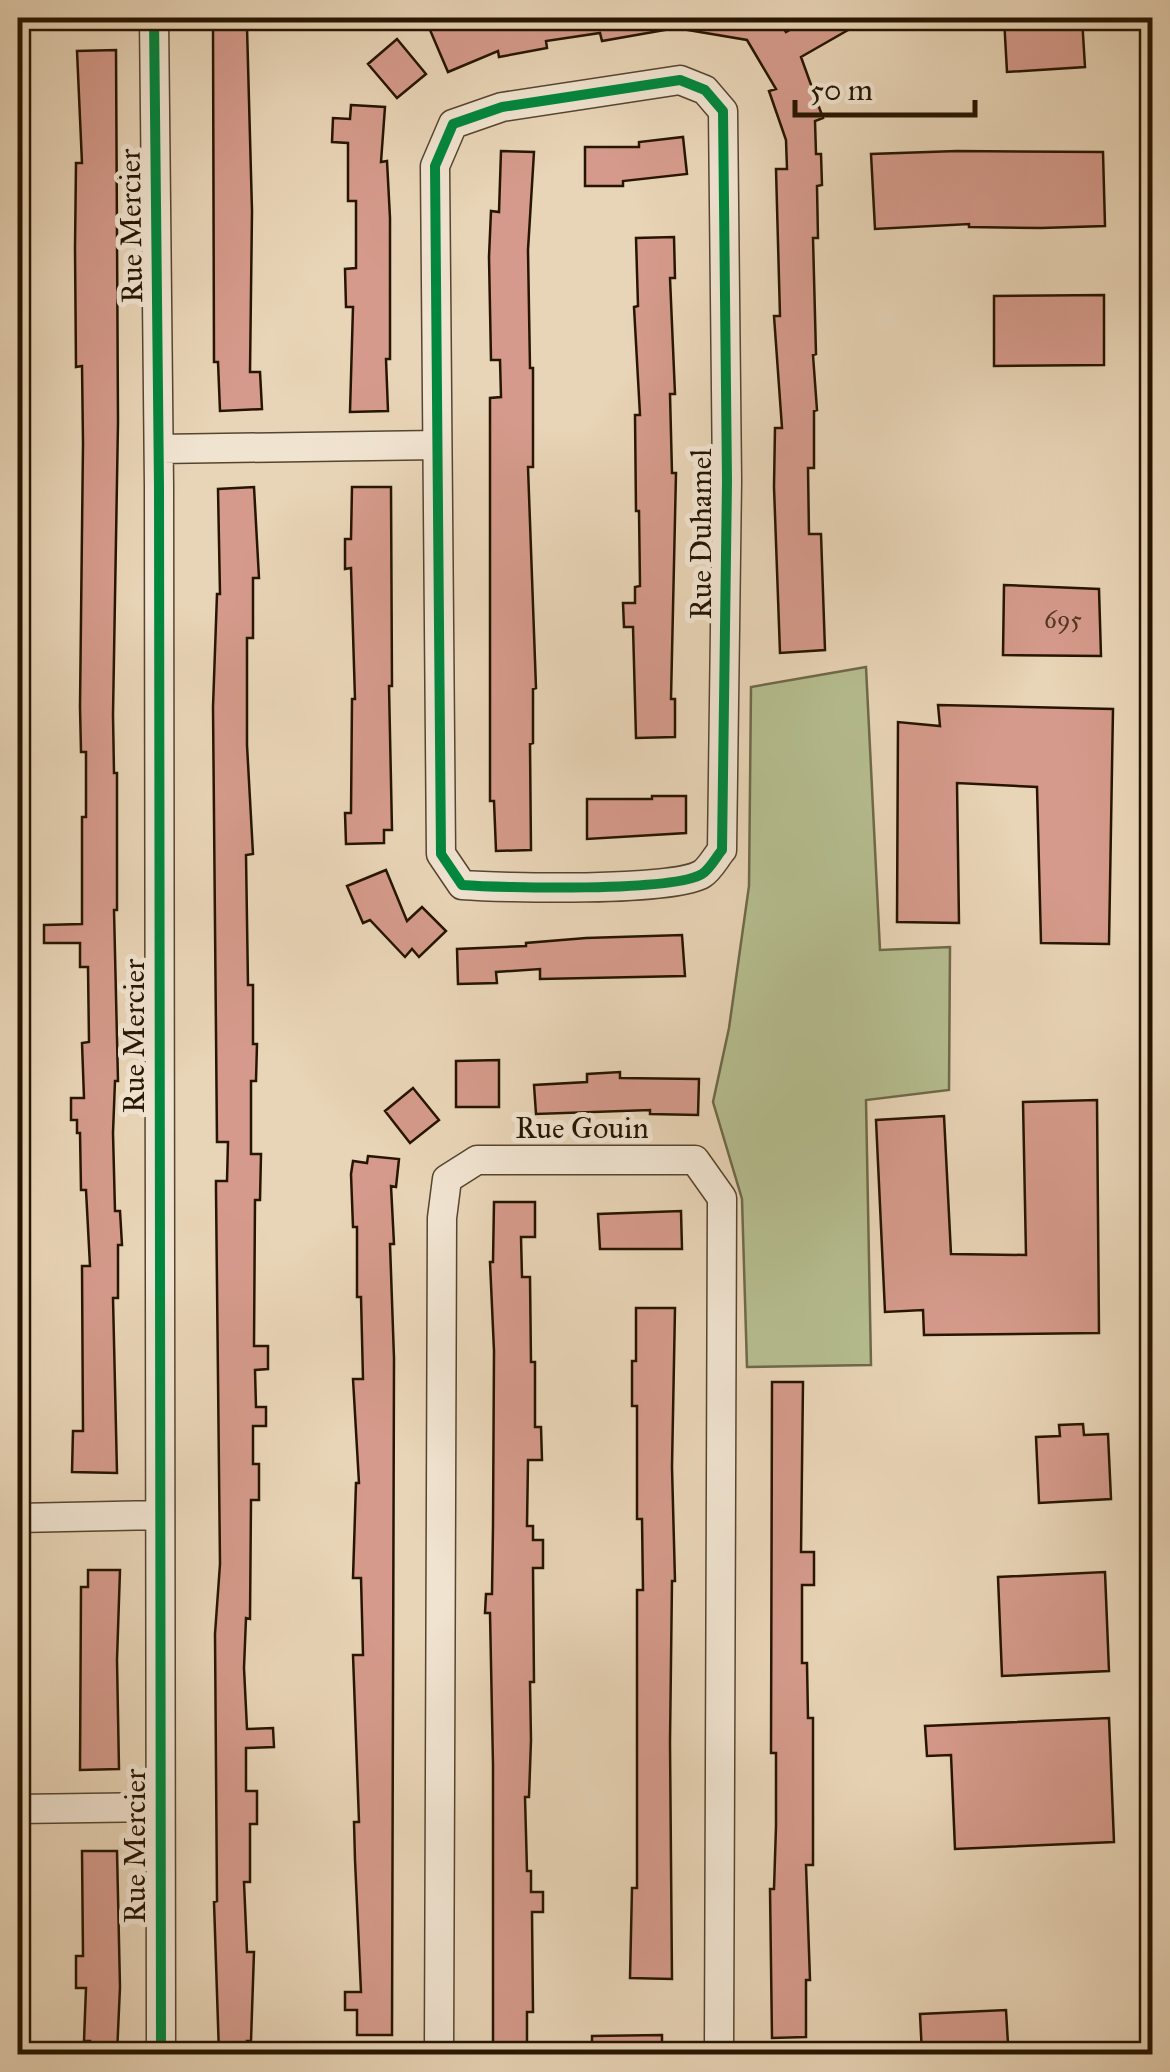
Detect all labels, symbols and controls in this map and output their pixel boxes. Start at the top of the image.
scale bar [795,55,975,117]
text: 50 m [810,72,873,108]
street label: Rue Mercier [112,148,150,304]
street label: Rue Duhamel [683,448,719,619]
house number: 695 [1044,604,1082,635]
street label: Rue Mercier [116,958,152,1113]
street label: Rue Gouin [515,1110,649,1146]
street label: Rue Mercier [117,1768,153,1923]

